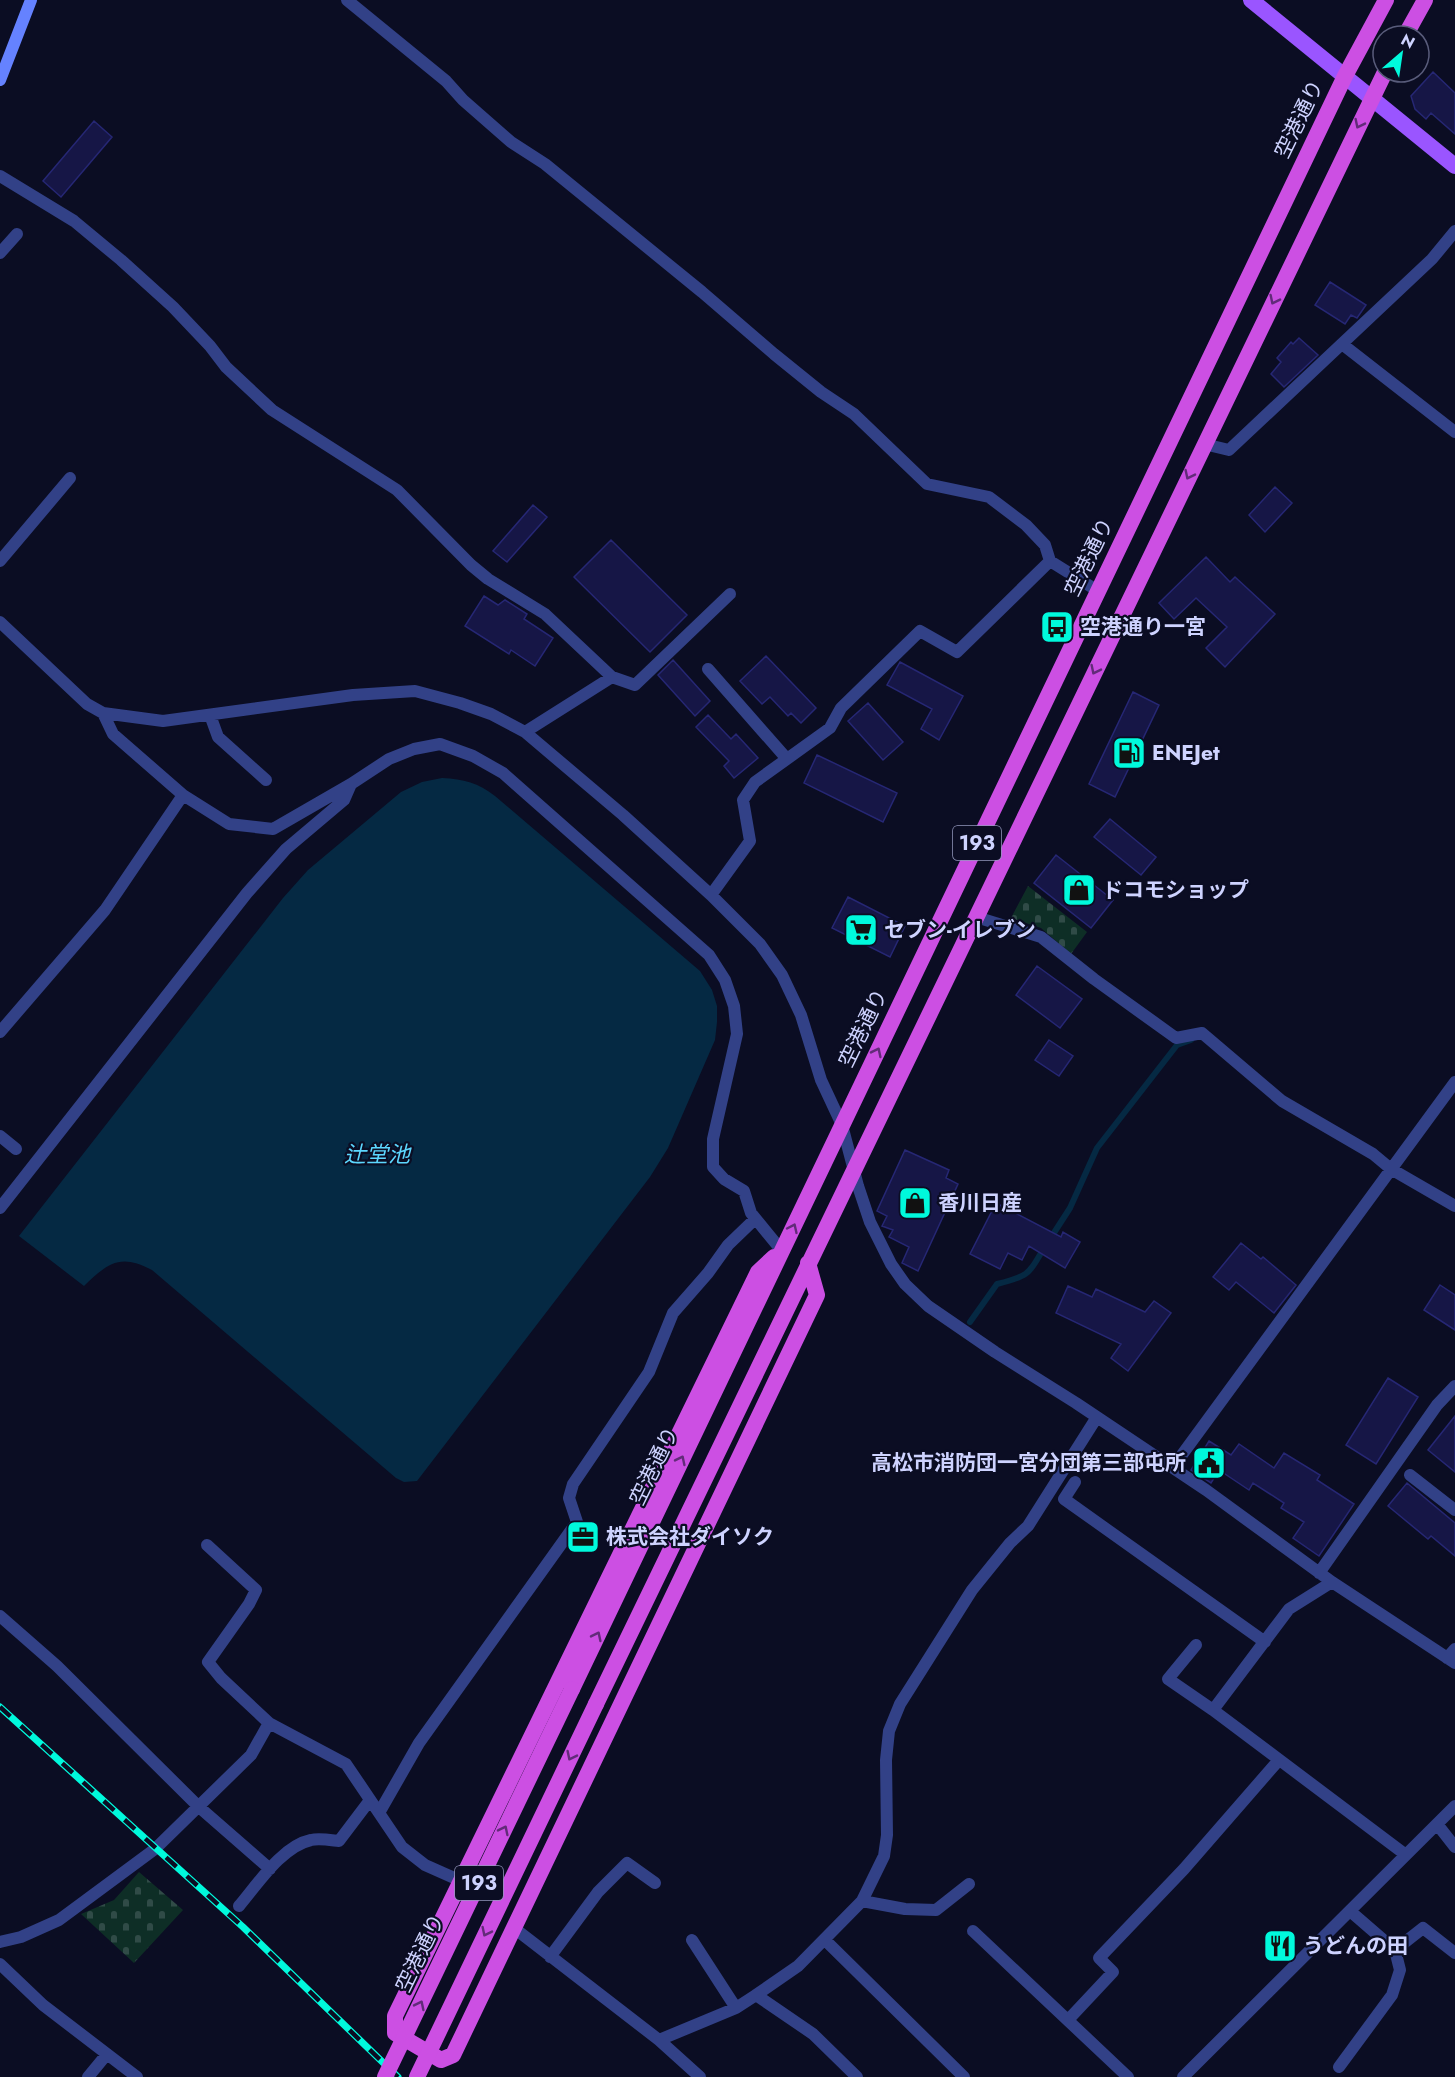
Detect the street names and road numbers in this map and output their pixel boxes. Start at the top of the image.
street label: 空港通り [1267,75,1331,163]
street label: 空港通り [1057,513,1121,601]
road number: 193 [953,826,1001,860]
street label: 空港通り [831,984,895,1072]
street label: 空港通り [622,1422,686,1510]
road number: 193 [455,1866,503,1900]
street label: 空港通り [388,1909,452,1997]

